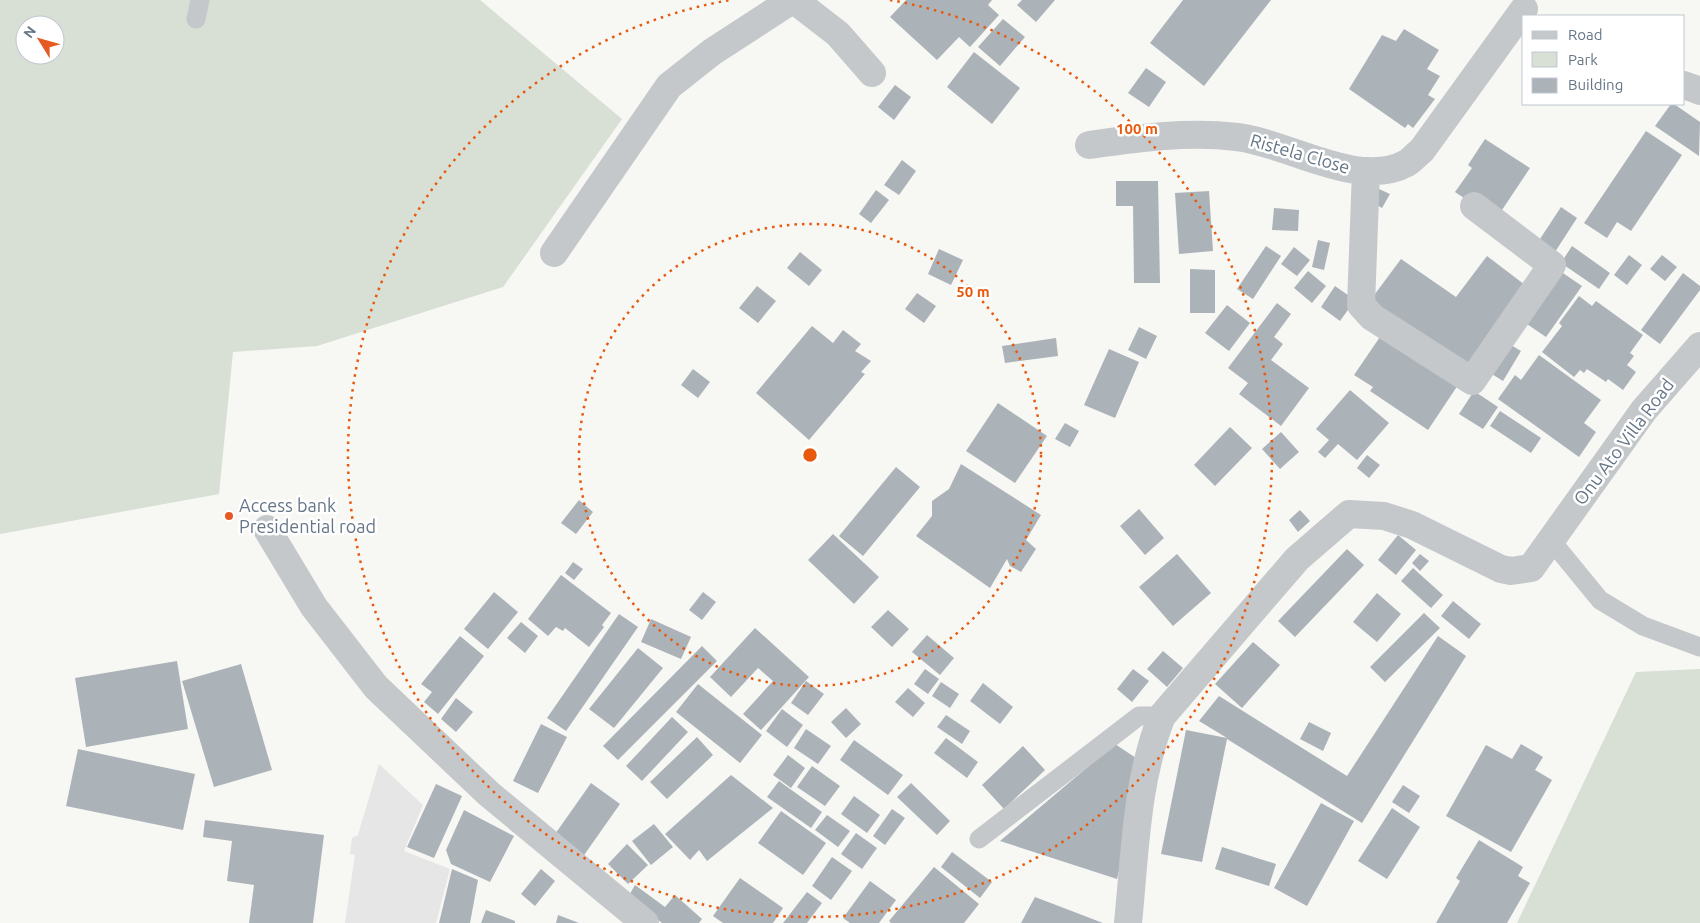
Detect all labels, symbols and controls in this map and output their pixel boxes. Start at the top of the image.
north arrow [15,15,65,65]
legend [1522,15,1685,105]
text: N [20,23,39,41]
text: Road [1568,26,1603,43]
text: Park [1568,51,1598,68]
text: Building [1568,76,1623,93]
text: 100 m [1116,120,1158,137]
street label: Ristela Close [1248,129,1352,177]
text: 50 m [956,283,990,300]
street label: Onu Ato Villa Road [1569,374,1677,508]
centre of rings [801,446,819,464]
place label: Access bank Presidential road [239,495,376,536]
marker: Access bank Presidential road [223,510,235,522]

